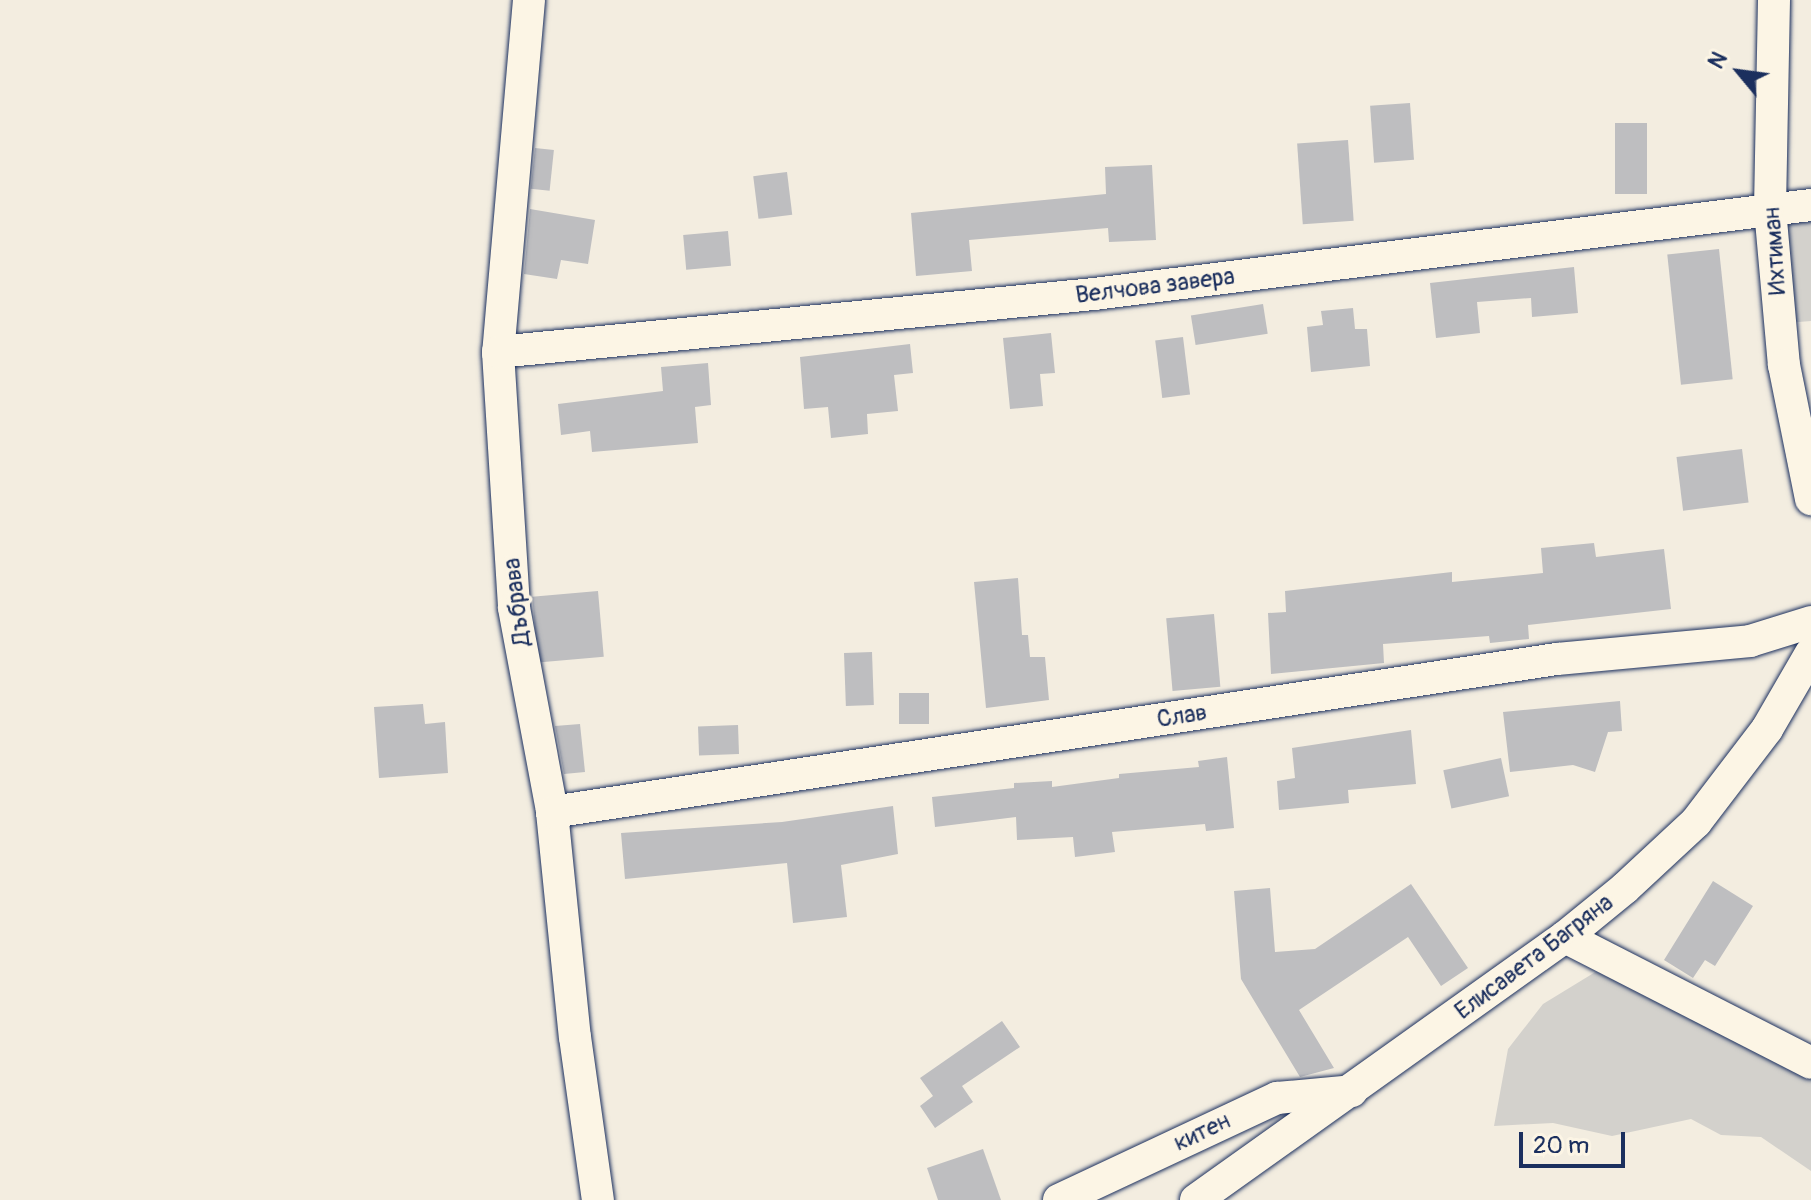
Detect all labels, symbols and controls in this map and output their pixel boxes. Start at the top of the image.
north arrow [1699,32,1779,112]
text: N [1702,47,1734,74]
street label: Ихтиман [1758,206,1792,296]
street label: Велчова завера [1074,262,1236,310]
street label: Дъбрава [497,556,537,648]
street label: Слав [1155,698,1209,734]
street label: Елисавета Багряна [1449,888,1619,1026]
street label: китен [1169,1107,1235,1157]
scale bar [1523,1116,1629,1166]
text: 20 m [1533,1131,1589,1160]

